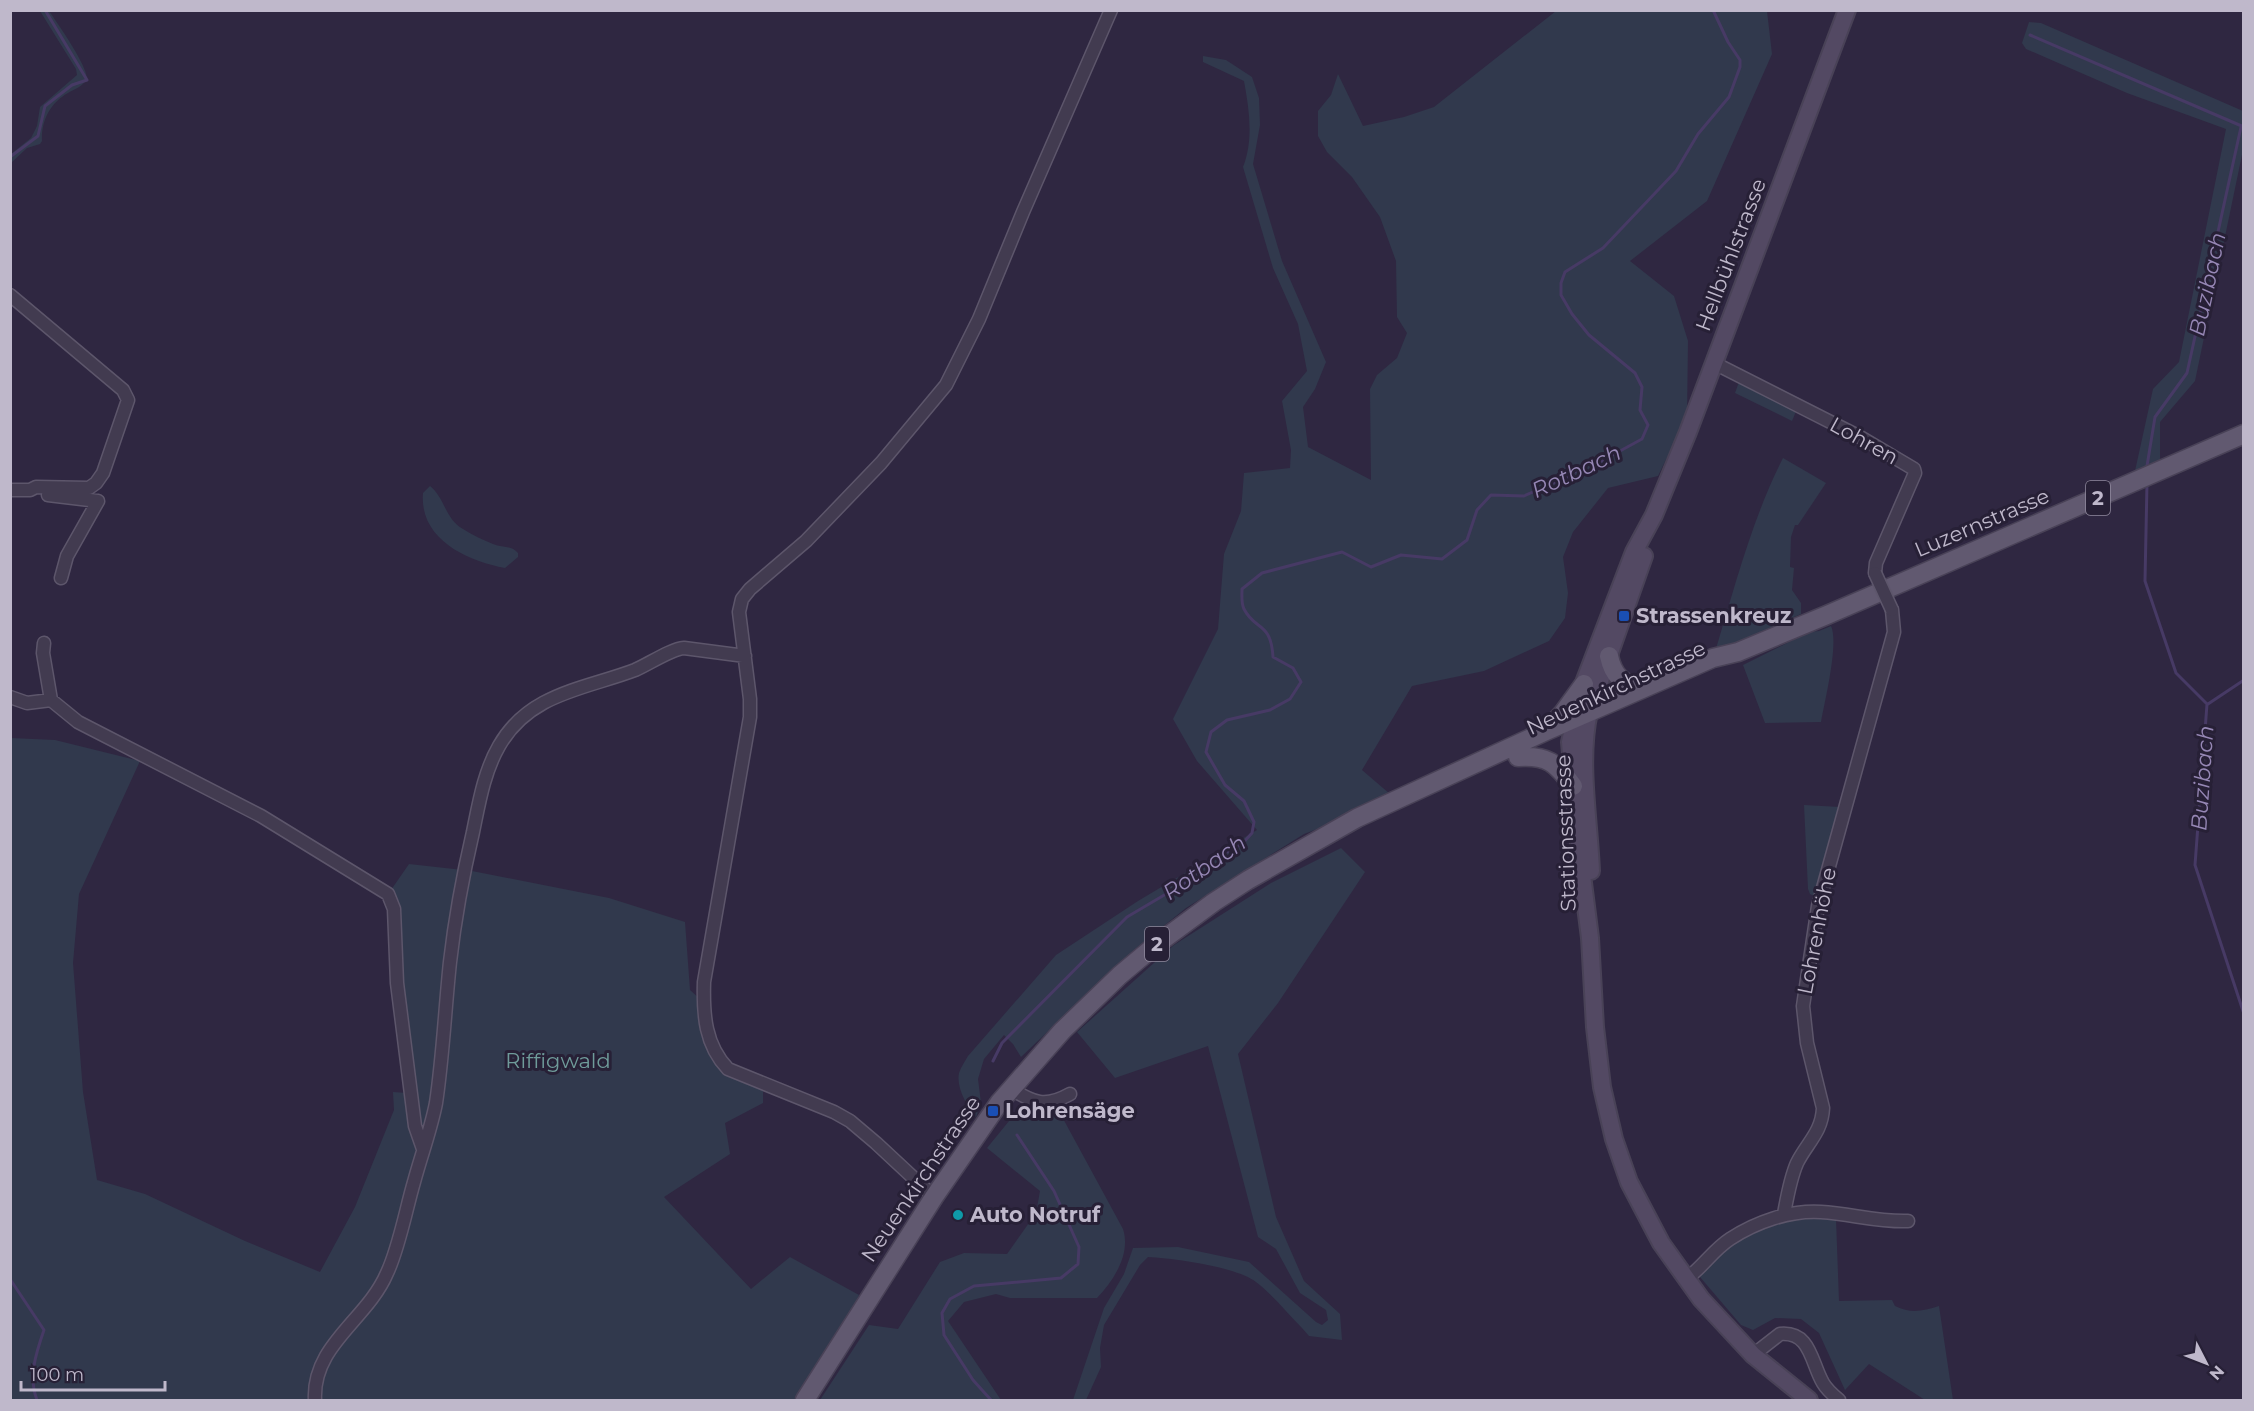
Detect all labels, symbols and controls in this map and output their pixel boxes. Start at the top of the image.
street label: Hellbühlstrasse [1690,175,1771,335]
water label: Buzibach [2183,230,2232,338]
street label: Lohren [1826,412,1903,470]
water label: Rotbach [1527,439,1625,504]
road number: 2 [2086,481,2110,515]
street label: Luzernstrasse [1911,483,2053,562]
place label: Strassenkreuz [1636,603,1791,628]
marker: Strassenkreuz [1617,609,1631,623]
street label: Neuenkirchstrasse [1522,635,1709,740]
water label: Buzibach [2185,724,2220,832]
street label: Stationsstrasse [1550,754,1581,912]
water label: Rotbach [1157,829,1251,906]
street label: Lohrenhöhe [1792,865,1841,997]
road number: 2 [1145,927,1169,961]
park label: Riffigwald [505,1048,611,1073]
street label: Neuenkirchstrasse [856,1091,985,1266]
place label: Lohrensäge [1005,1098,1135,1123]
marker: Lohrensäge [986,1104,1000,1118]
place label: Auto Notruf [969,1202,1101,1227]
marker: Auto Notruf [951,1208,965,1222]
north arrow [2176,1333,2236,1393]
scale bar [21,1354,165,1392]
text: N [2205,1362,2228,1384]
text: 100 m [30,1364,84,1386]

